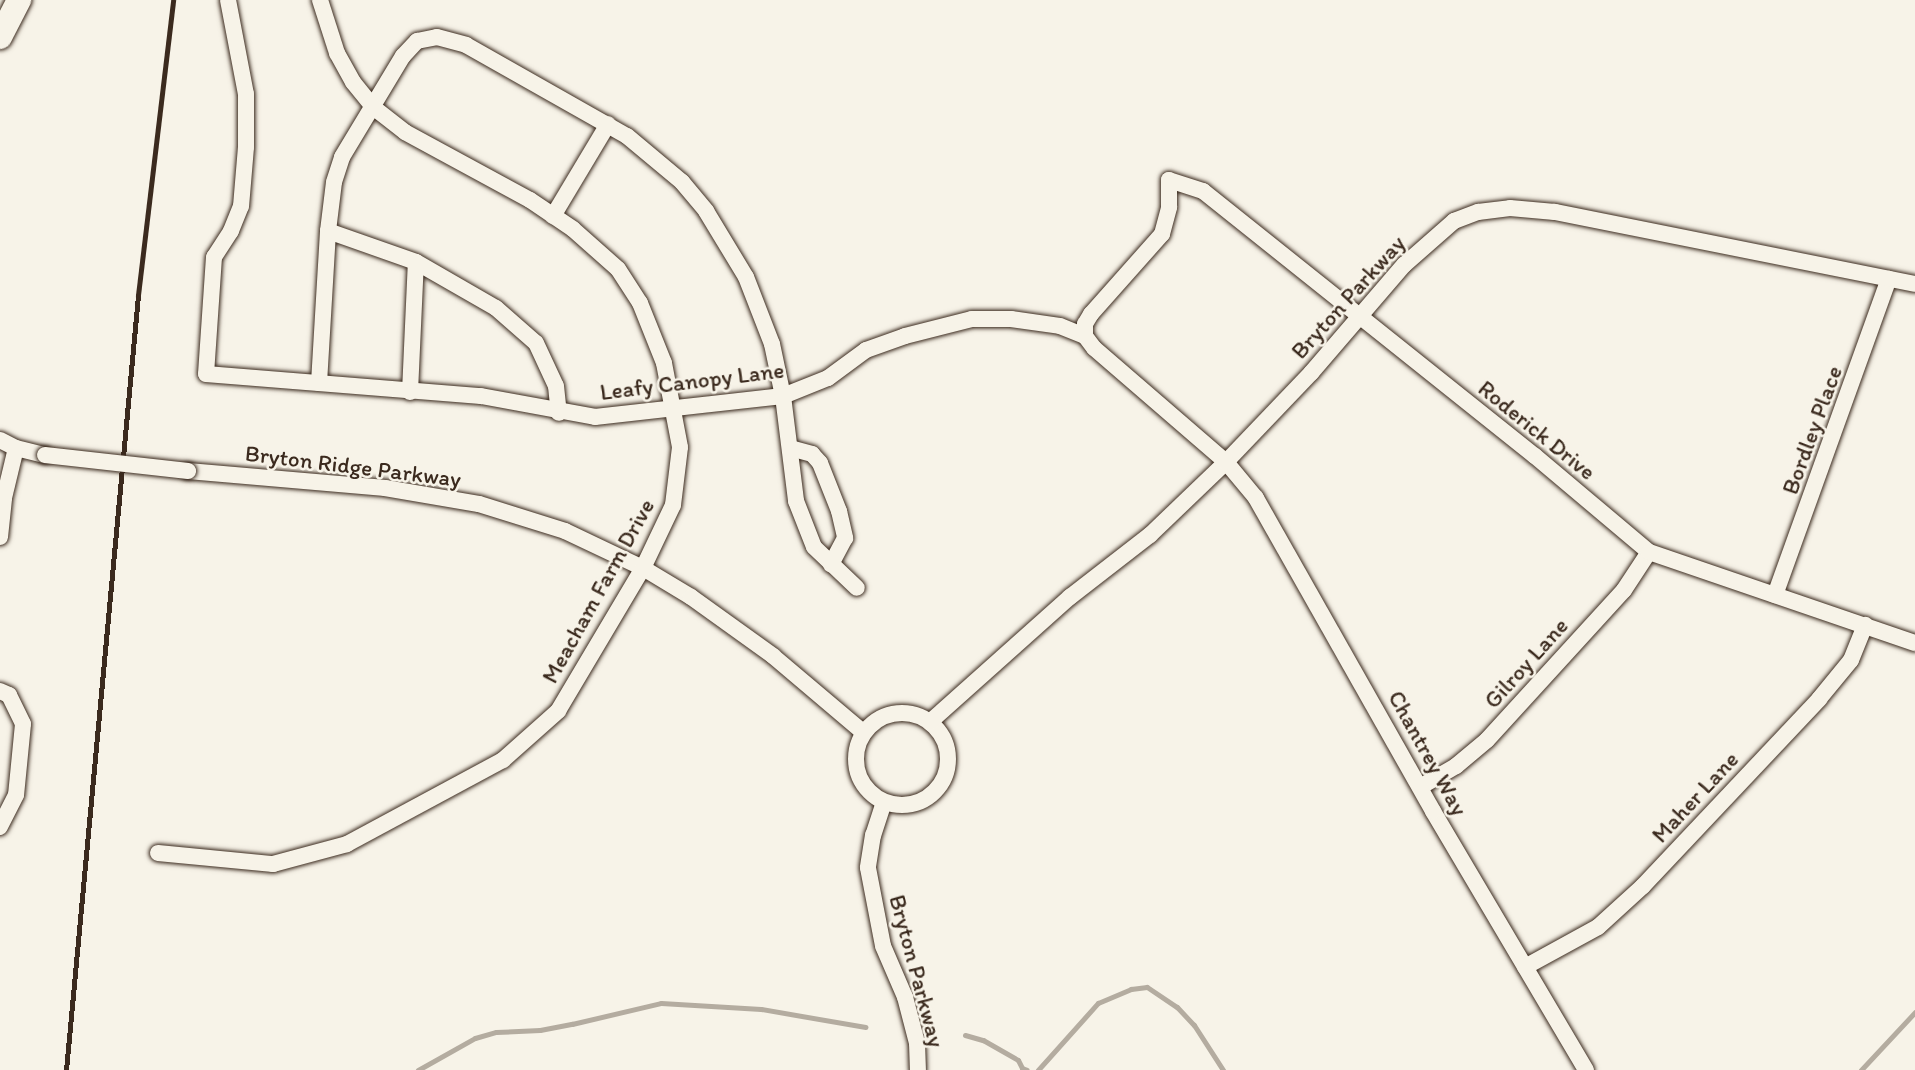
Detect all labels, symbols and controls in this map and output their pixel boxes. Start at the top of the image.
street label: Bryton Parkway [1285,230,1411,364]
street label: Leafy Canopy Lane [599,356,785,406]
street label: Bordley Place [1776,362,1848,498]
street label: Roderick Drive [1473,374,1601,486]
street label: Bryton Ridge Parkway [244,439,462,493]
street label: Meacham Farm Drive [536,494,660,688]
street label: Gilroy Lane [1478,612,1574,714]
street label: Chantrey Way [1383,686,1473,820]
street label: Maher Lane [1646,746,1744,848]
street label: Bryton Parkway [883,892,951,1050]

